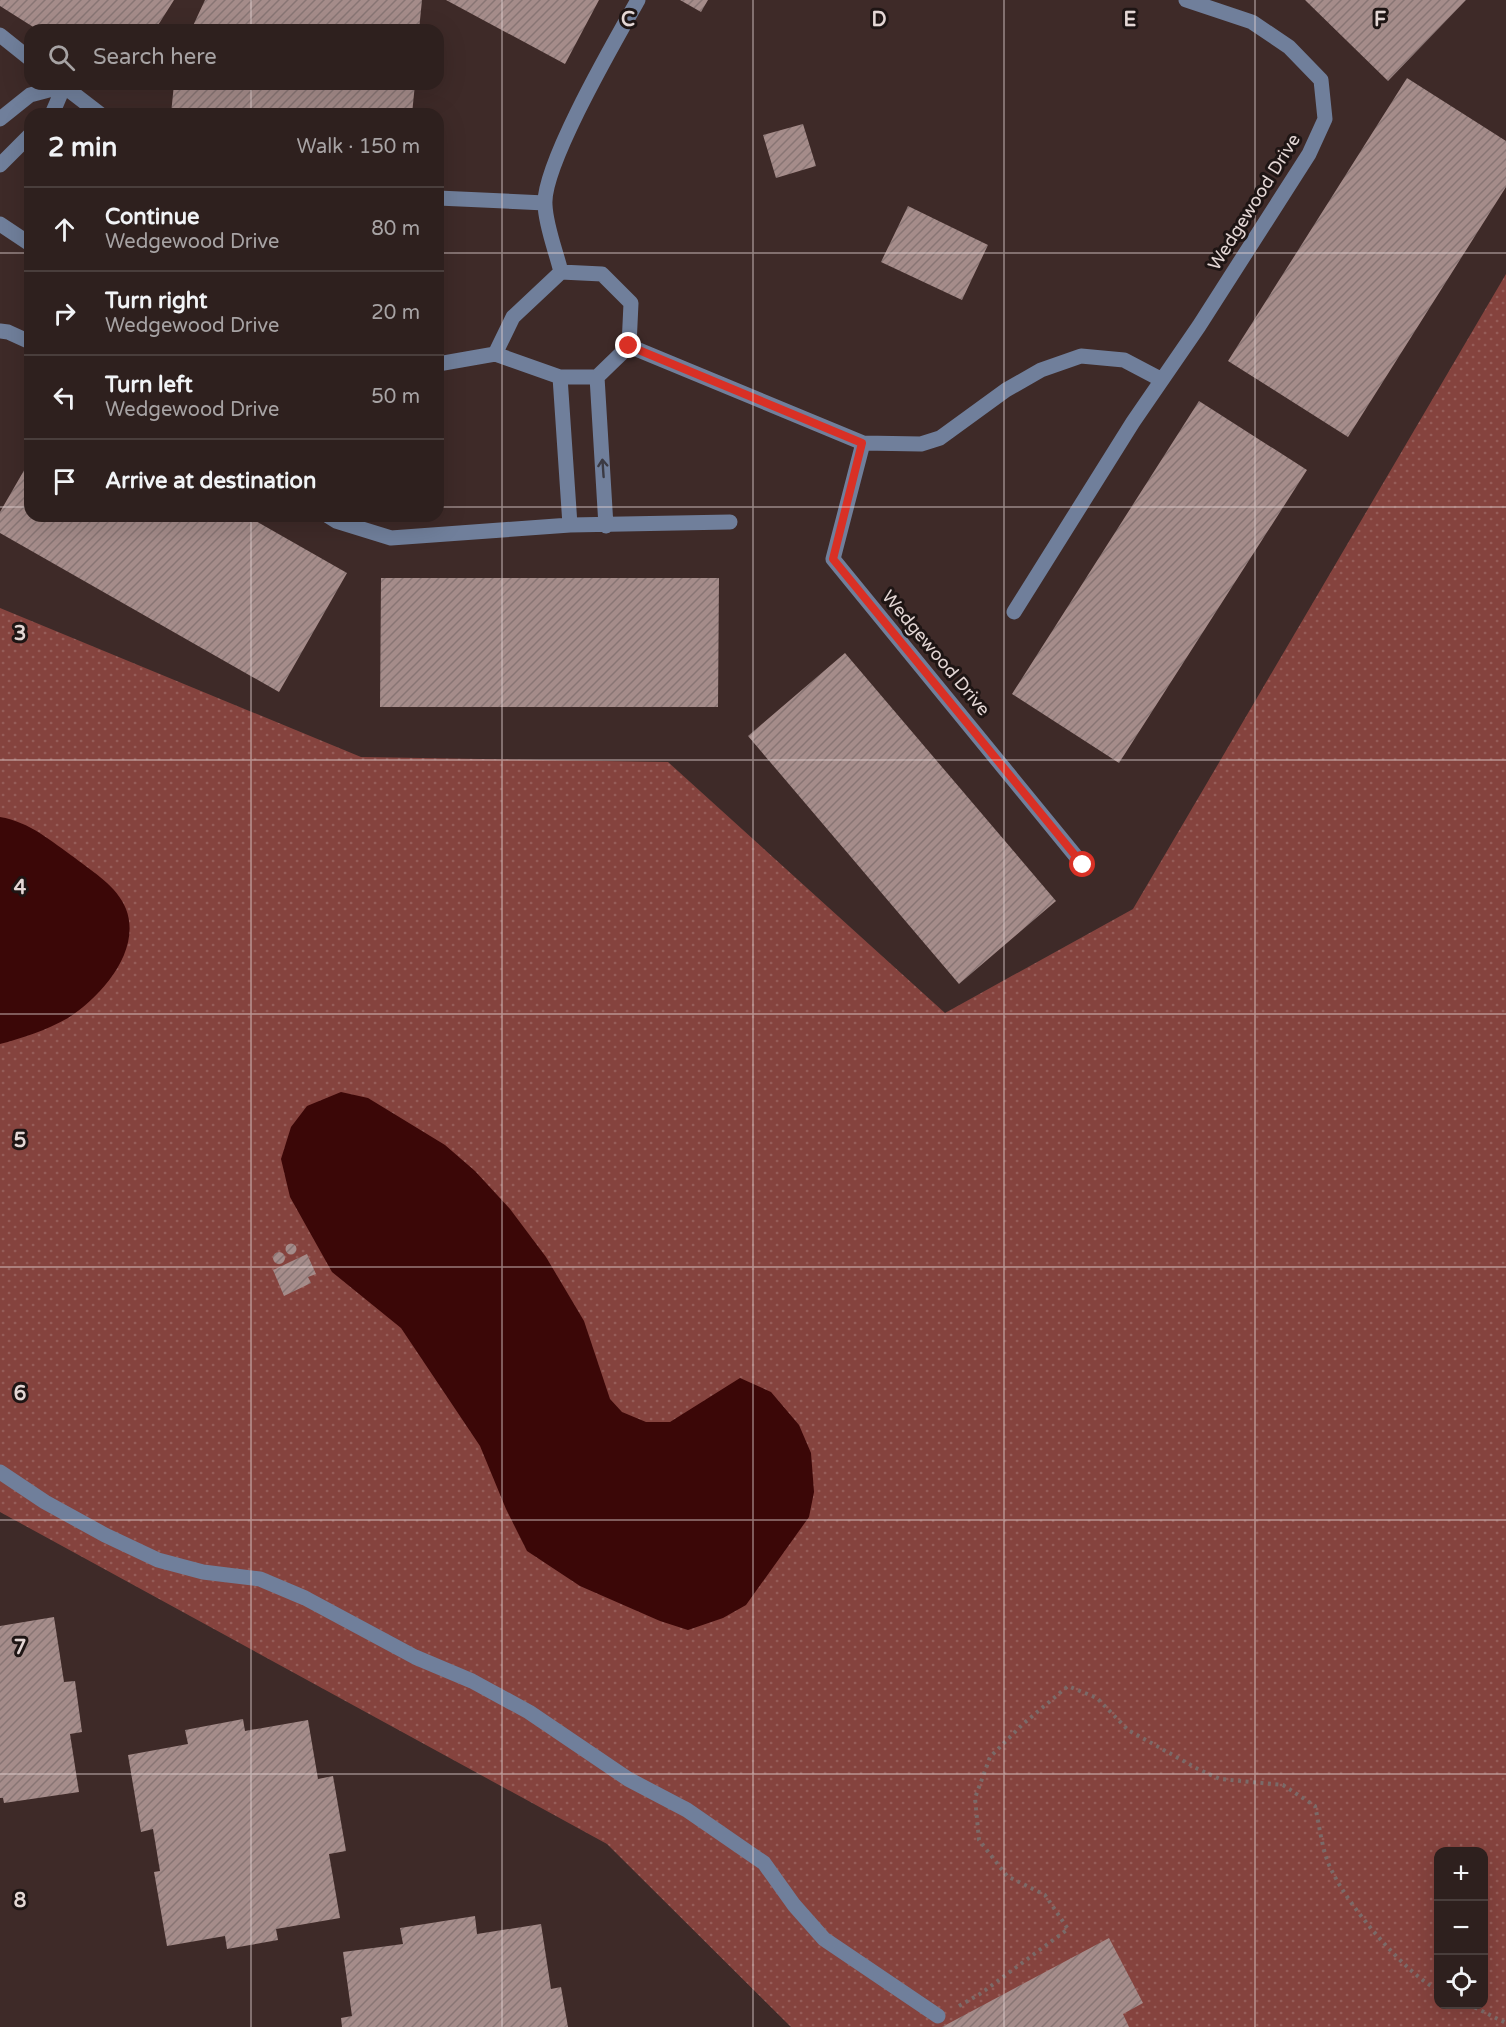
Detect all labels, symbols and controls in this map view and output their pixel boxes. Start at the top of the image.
text: C [621,8,635,32]
text: D [871,8,887,32]
text: E [1124,8,1137,32]
text: F [1374,8,1386,32]
search box [24,24,444,90]
icon: search [45,41,78,74]
text: Search here [93,44,217,70]
street label: Wedgewood Drive [1203,130,1305,274]
text: 2 min [48,132,117,163]
text: Walk · 150 m [297,135,420,159]
text: Continue [105,204,200,230]
icon: ahead [48,213,81,246]
text: 80 m [371,217,420,241]
text: Wedgewood Drive [105,230,279,254]
text: Turn right [105,288,207,314]
icon: right [48,297,81,330]
text: 20 m [371,301,420,325]
text: Wedgewood Drive [105,314,279,338]
route end [615,332,641,358]
text: Turn left [105,372,193,398]
icon: left [48,381,81,414]
text: 50 m [371,385,420,409]
text: Wedgewood Drive [105,398,279,422]
one-way arrow [597,459,608,478]
icon: arrive [48,465,81,498]
text: Arrive at destination [105,468,316,494]
street label: Wedgewood Drive [877,586,995,720]
text: 3 [14,622,26,646]
route start [1069,851,1095,877]
text: 4 [14,876,27,900]
text: 5 [14,1129,26,1153]
text: 6 [14,1382,26,1406]
text: 7 [14,1636,26,1660]
map controls [1434,1847,1488,2009]
button: + [1434,1847,1488,1901]
text: 8 [14,1889,26,1913]
button: − [1434,1901,1488,1955]
button: locate [1434,1955,1488,2009]

